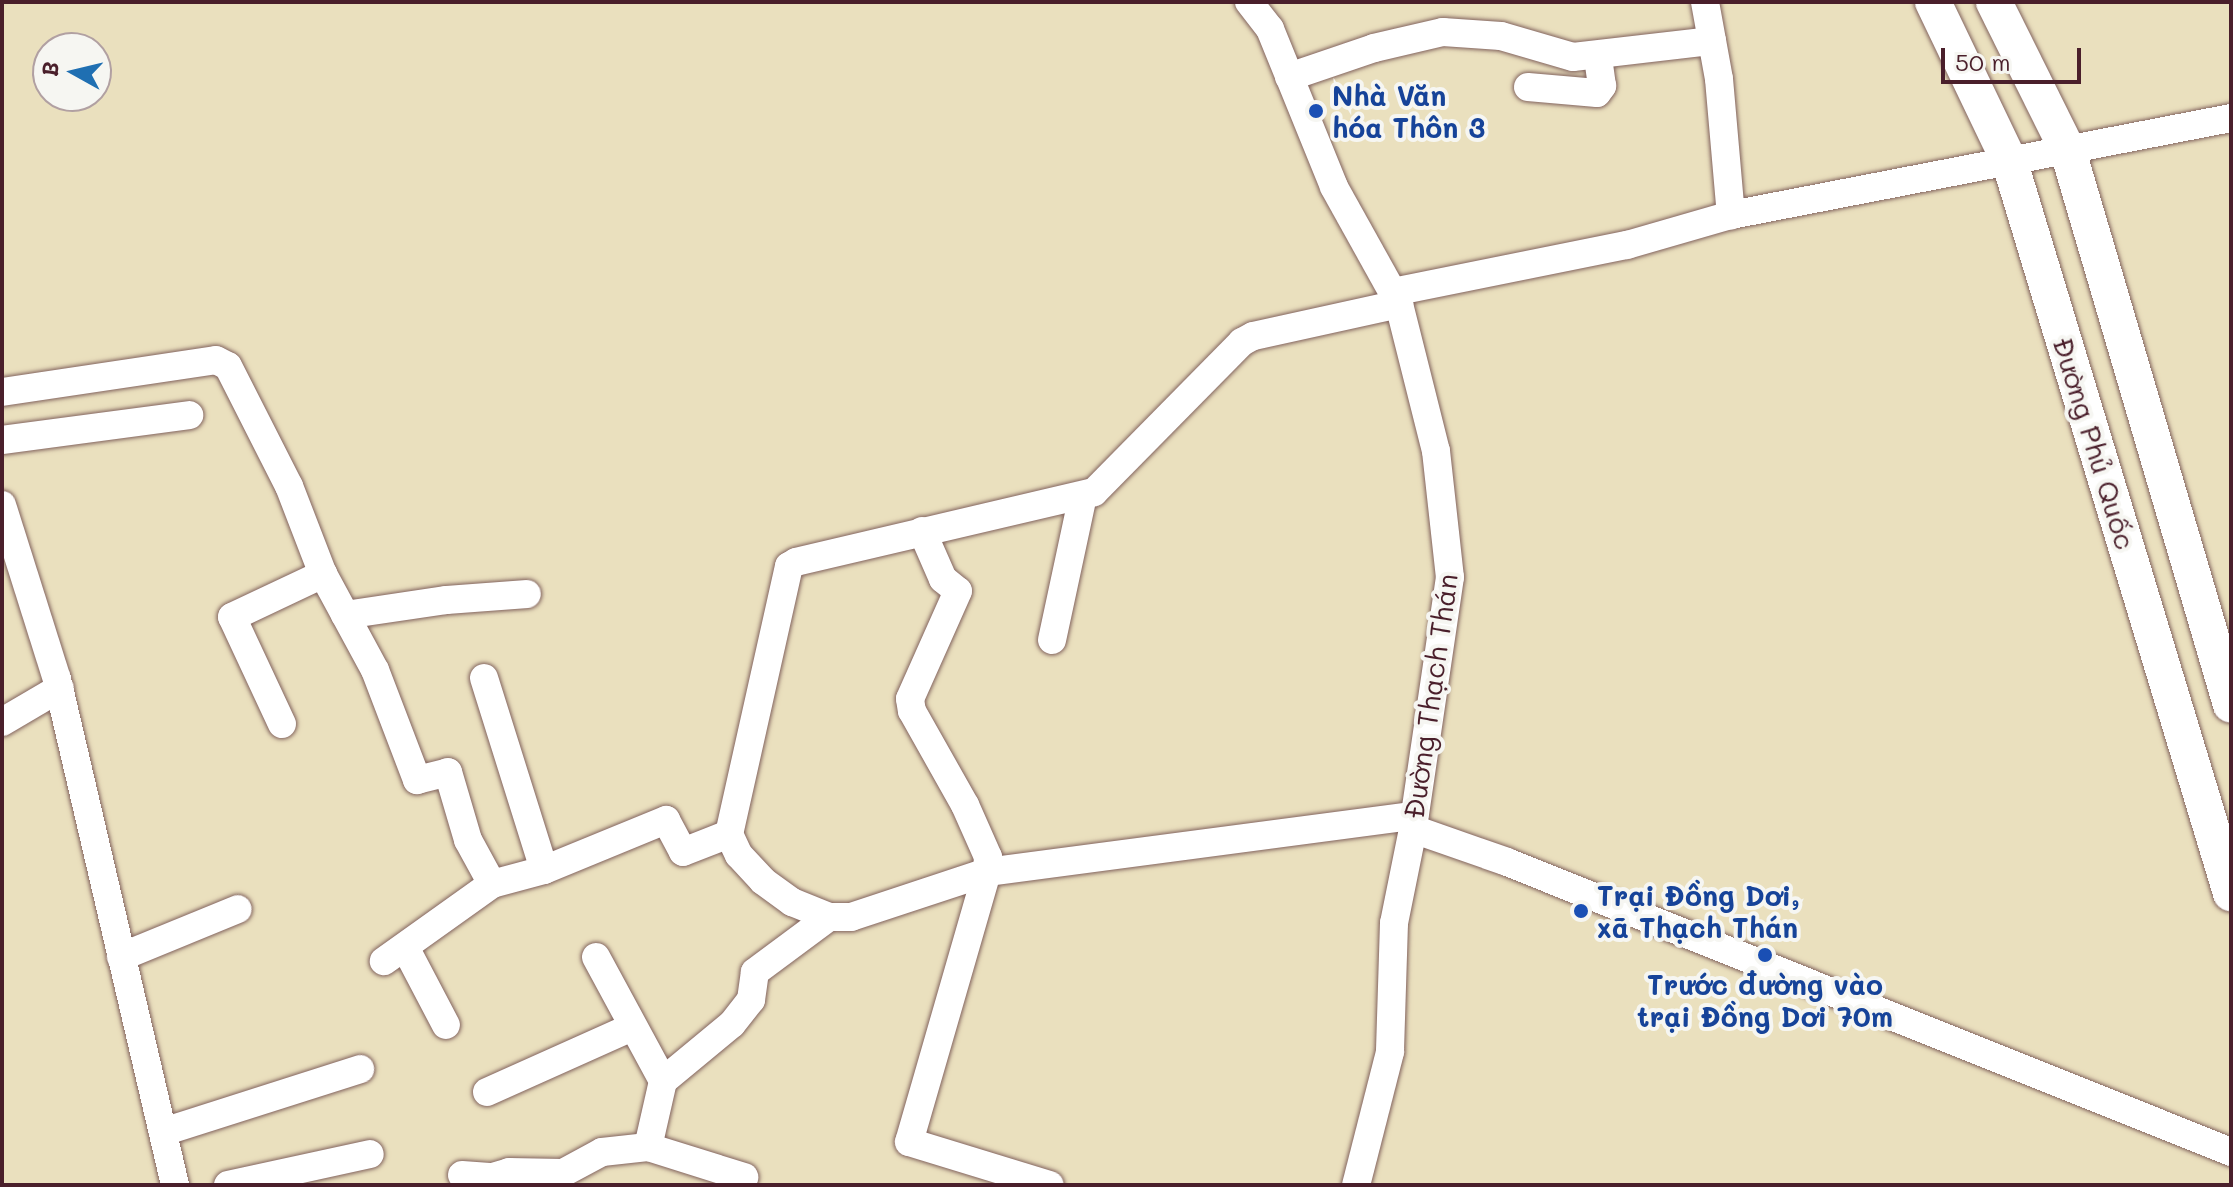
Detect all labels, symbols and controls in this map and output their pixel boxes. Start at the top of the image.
north arrow [32,32,112,112]
scale bar [1945,32,2085,82]
text: 50 m [1955,46,2011,77]
text: B [34,60,65,78]
place label: Nhà Văn hóa Thôn 3 [1332,78,1485,144]
marker: Nhà Văn hóa Thôn 3 [1307,102,1325,120]
street label: Đường Phủ Quốc [2047,333,2143,553]
street label: Đường Thạch Thán [1396,571,1464,821]
place label: Trại Đồng Dơi, xã Thạch Thán [1597,878,1800,944]
marker: Trại Đồng Dơi, xã Thạch Thán [1572,902,1590,920]
marker: Trước đường vào trại Đồng Dơi 70m [1756,946,1774,964]
place label: Trước đường vào trại Đồng Dơi 70m [1637,967,1893,1033]

